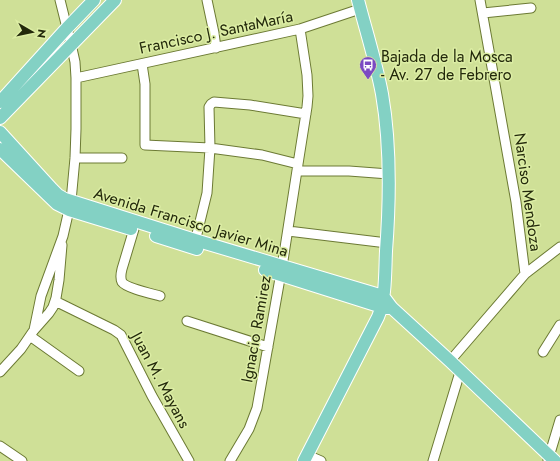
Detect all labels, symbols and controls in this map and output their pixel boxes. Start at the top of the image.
street label: Francisco J. SantaMaría [137,4,295,60]
north arrow [12,12,52,52]
text: N [33,28,50,39]
place label: Bajada de la Mosca - Av. 27 de Febrero [381,45,513,86]
bus stop icon: Bajada de la Mosca - Av. 27 de Febrero [358,55,378,80]
street label: Narciso Mendoza [508,131,548,253]
street label: Avenida Francisco Javier Mina [91,181,291,263]
street label: Ignacio Ramirez [235,273,277,384]
street label: Juan M. Mayans [125,326,196,432]

